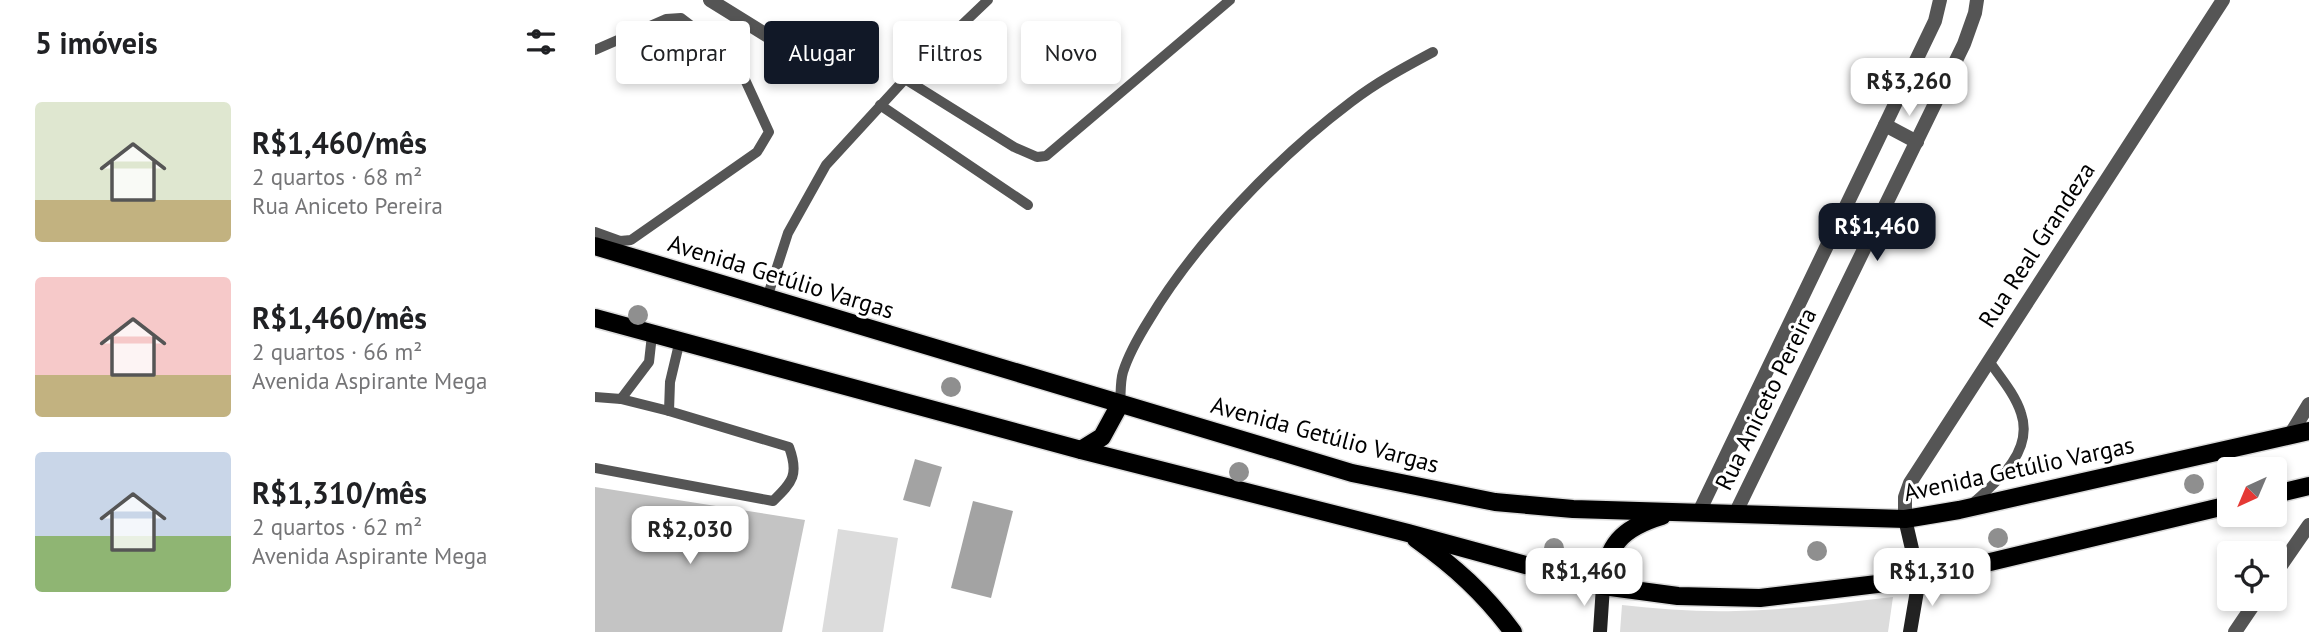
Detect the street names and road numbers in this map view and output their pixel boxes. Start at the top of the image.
street label: Rua Real Grandeza [1971,156,2102,333]
street label: Avenida Getúlio Vargas [664,227,898,326]
street label: Rua Aniceto Pereira [1708,302,1823,495]
street label: Avenida Getúlio Vargas [1208,389,1443,480]
street label: Avenida Getúlio Vargas [1901,429,2137,508]

